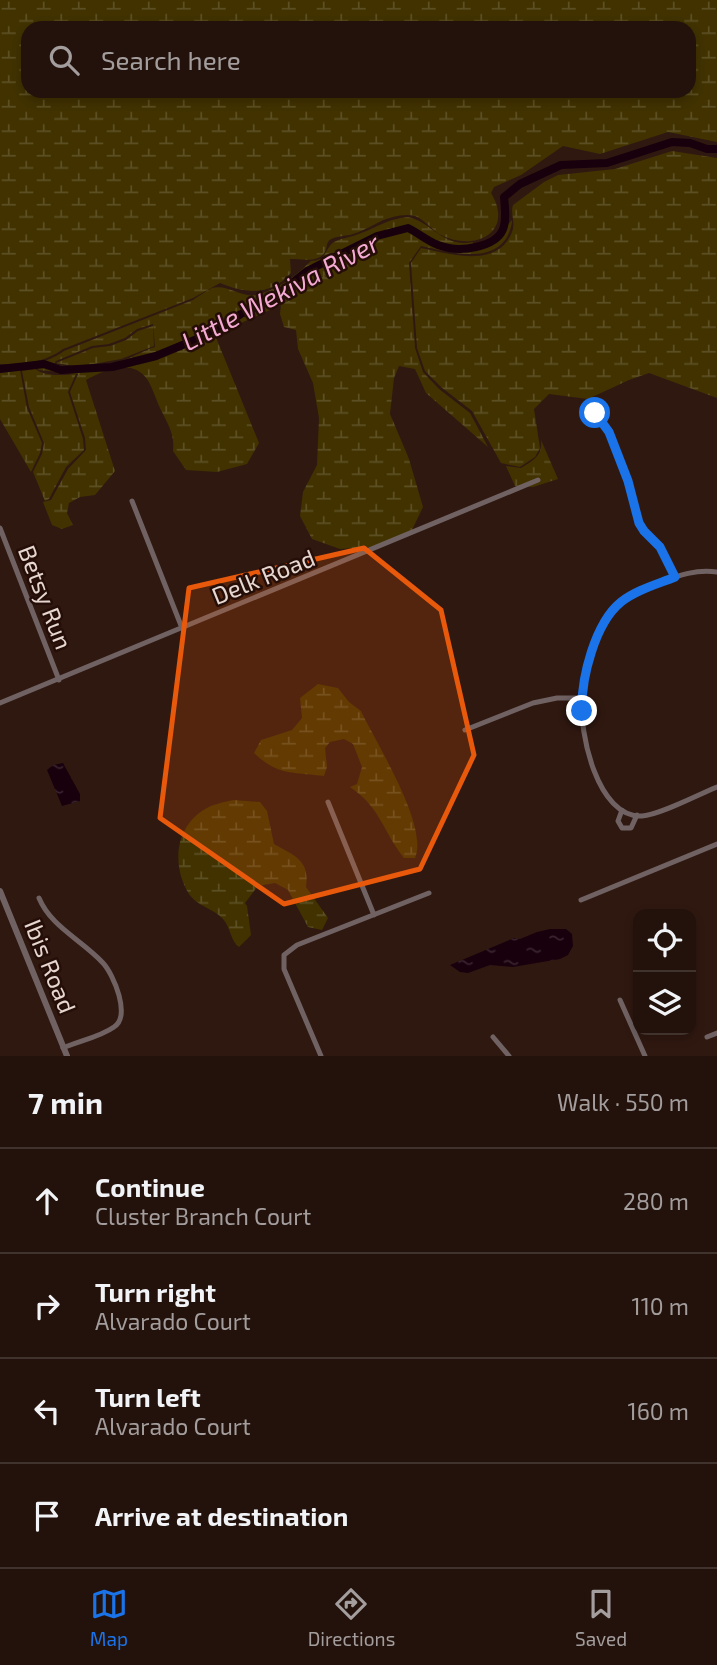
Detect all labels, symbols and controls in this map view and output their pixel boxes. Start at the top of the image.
search box [21,21,696,98]
icon: search [45,41,83,79]
text: Search here [101,44,241,75]
water label: Little Wekiva River [176,226,385,356]
route start [579,397,610,428]
street label: Betsy Run [13,541,79,653]
street label: Delk Road [207,542,319,610]
route end [566,695,597,726]
map controls [633,909,696,1035]
button: locate [633,909,696,972]
street label: Ibis Road [19,915,83,1017]
button: layers [633,972,696,1035]
text: 7 min [28,1084,103,1120]
text: Walk · 550 m [557,1088,689,1116]
text: Continue [95,1171,205,1202]
icon: ahead [28,1182,66,1220]
text: 280 m [623,1187,689,1215]
text: Cluster Branch Court [95,1202,311,1230]
text: Turn right [95,1276,216,1307]
icon: right [28,1287,66,1325]
text: 110 m [632,1292,689,1320]
text: Alvarado Court [95,1307,251,1335]
text: Turn left [95,1381,201,1412]
icon: left [28,1392,66,1430]
text: 160 m [628,1397,689,1425]
text: Alvarado Court [95,1412,251,1440]
icon: arrive [28,1497,66,1535]
text: Arrive at destination [95,1500,348,1531]
tab: Map [90,1585,128,1650]
tab: Directions [308,1585,395,1650]
tab: Saved [575,1585,627,1650]

